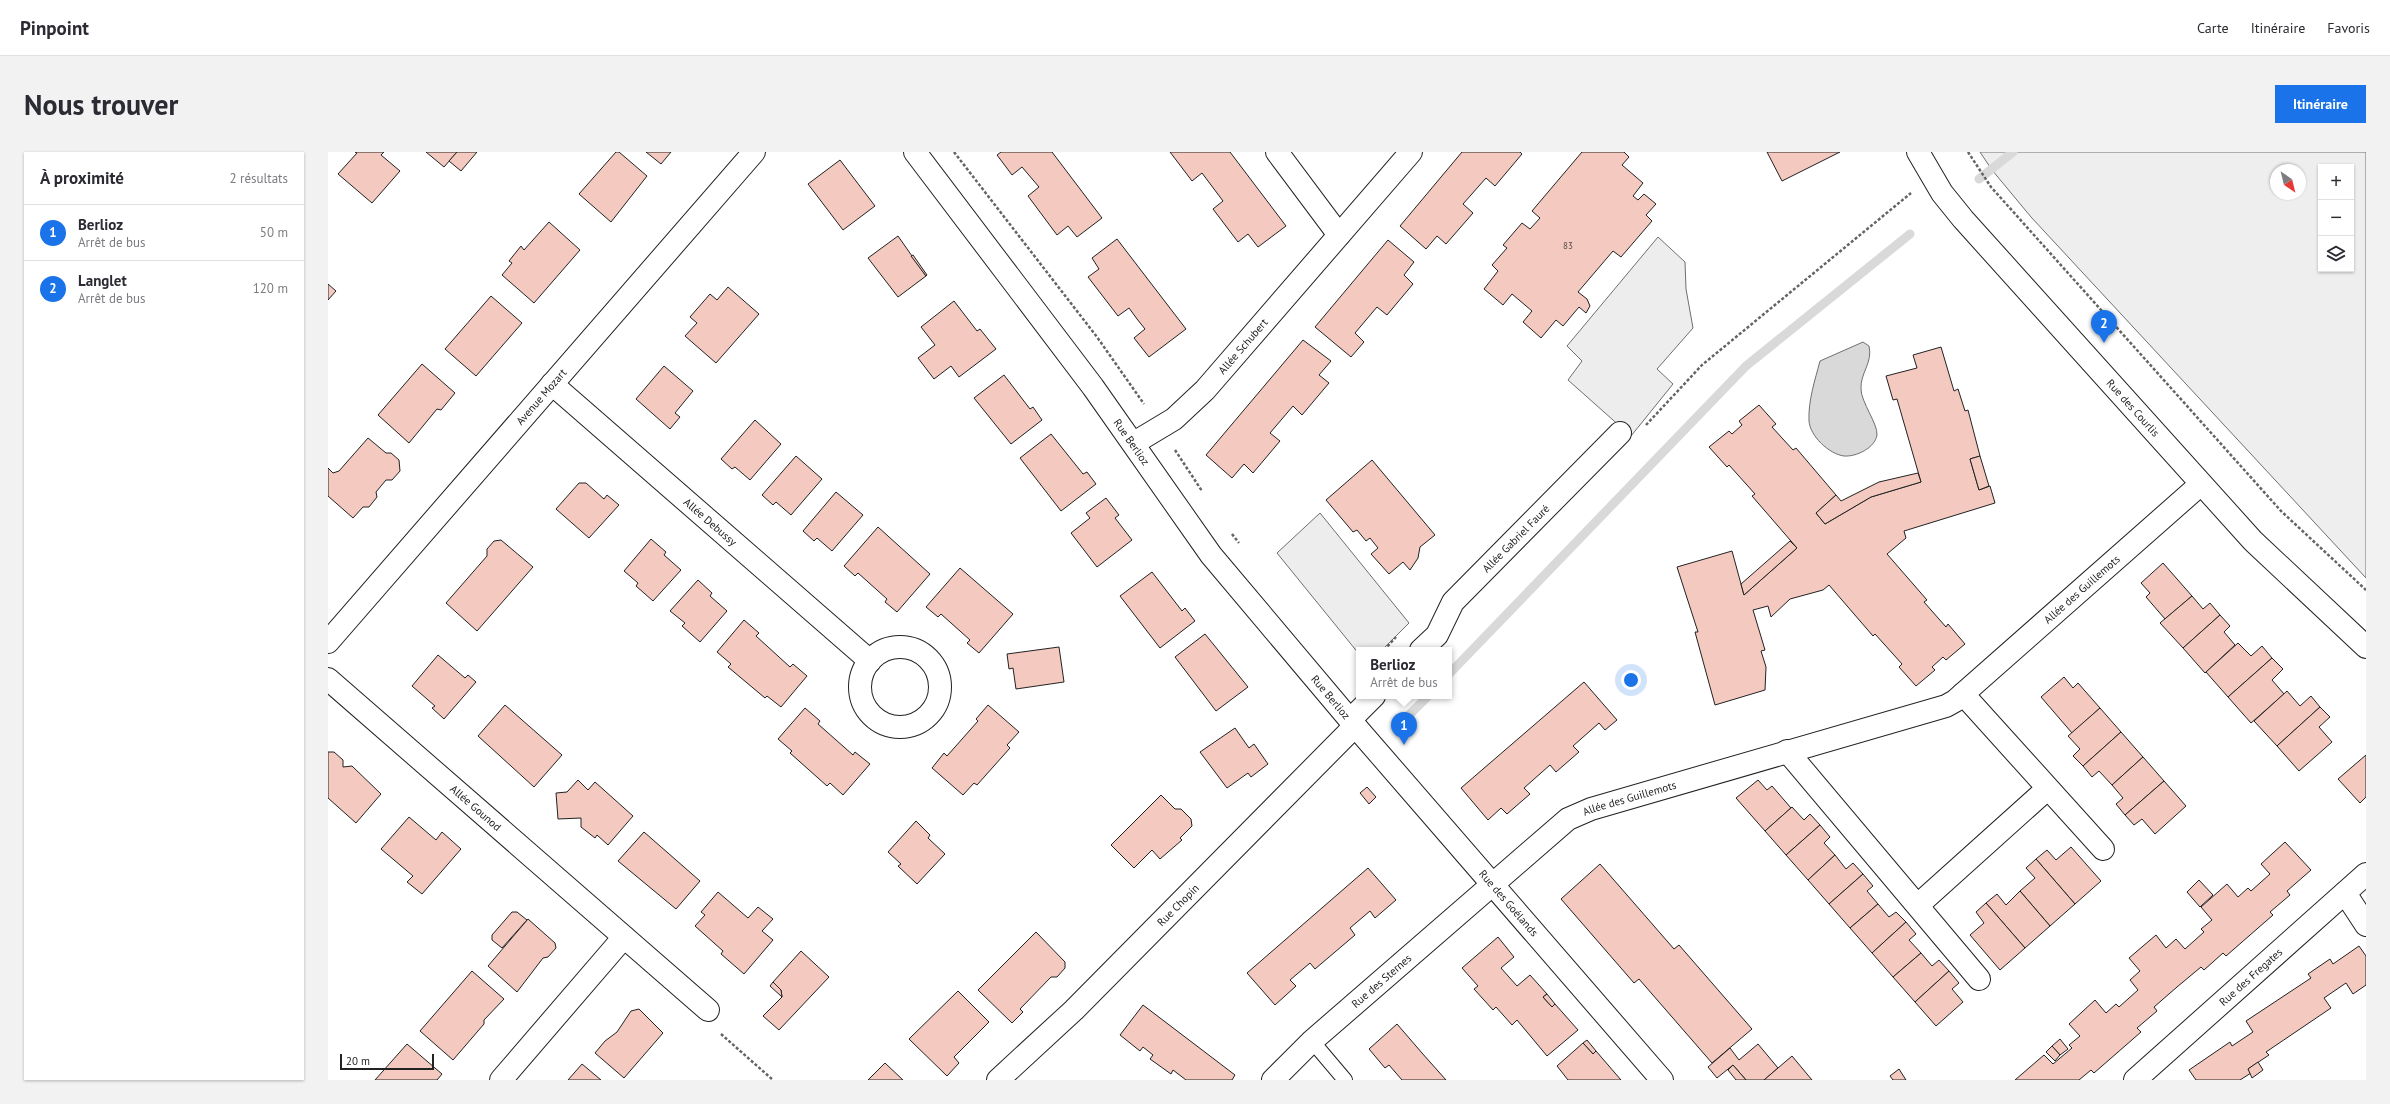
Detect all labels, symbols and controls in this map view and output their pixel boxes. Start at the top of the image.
text: Pinpoint [20,16,89,40]
text: Carte [2197,19,2229,37]
text: Itinéraire [2251,19,2305,37]
text: Favoris [2327,19,2370,37]
button: Itinéraire [2275,85,2366,123]
text: Nous trouver [24,86,178,123]
north arrow [2270,164,2306,200]
map controls [2318,164,2354,272]
button: + [2318,164,2354,200]
text: À proximité [40,167,124,189]
text: 2 résultats [229,170,288,187]
button: − [2318,200,2354,236]
text: Berlioz [78,215,123,234]
text: 1 [49,224,57,241]
text: 50 m [260,224,288,241]
text: Arrêt de bus [78,234,146,251]
button: layers [2318,236,2354,272]
house number: 83 [1563,240,1573,251]
text: Langlet [78,271,127,290]
text: 2 [49,280,57,297]
text: 120 m [253,280,288,297]
text: Arrêt de bus [78,290,146,307]
pin: 2 [2091,310,2117,343]
street label: Allée Schubert [1215,315,1271,377]
street label: Avenue Mozart [513,366,570,428]
street label: Rue des Courlis [2104,376,2163,440]
street label: Rue Berlioz [1111,416,1153,468]
street label: Allée Debussy [681,495,740,549]
street label: Allée Gabriel Fauré [1479,501,1553,575]
street label: Allée des Guillemots [2041,552,2123,626]
popup [1356,647,1452,699]
text: Berlioz [1370,655,1415,674]
your location [1621,670,1641,690]
street label: Rue Berlioz [1308,672,1353,722]
text: Arrêt de bus [1370,674,1438,691]
pin: 1 [1391,712,1417,745]
street label: Allée des Guillemots [1580,778,1678,819]
street label: Allée Gounod [447,782,504,834]
street label: Rue des Goélands [1476,867,1541,939]
street label: Rue Chopin [1154,881,1202,929]
street label: Rue des Fregates [2216,945,2286,1009]
street label: Rue des Sternes [1348,951,1415,1011]
scale bar [340,1052,434,1071]
text: 20 m [346,1054,370,1068]

